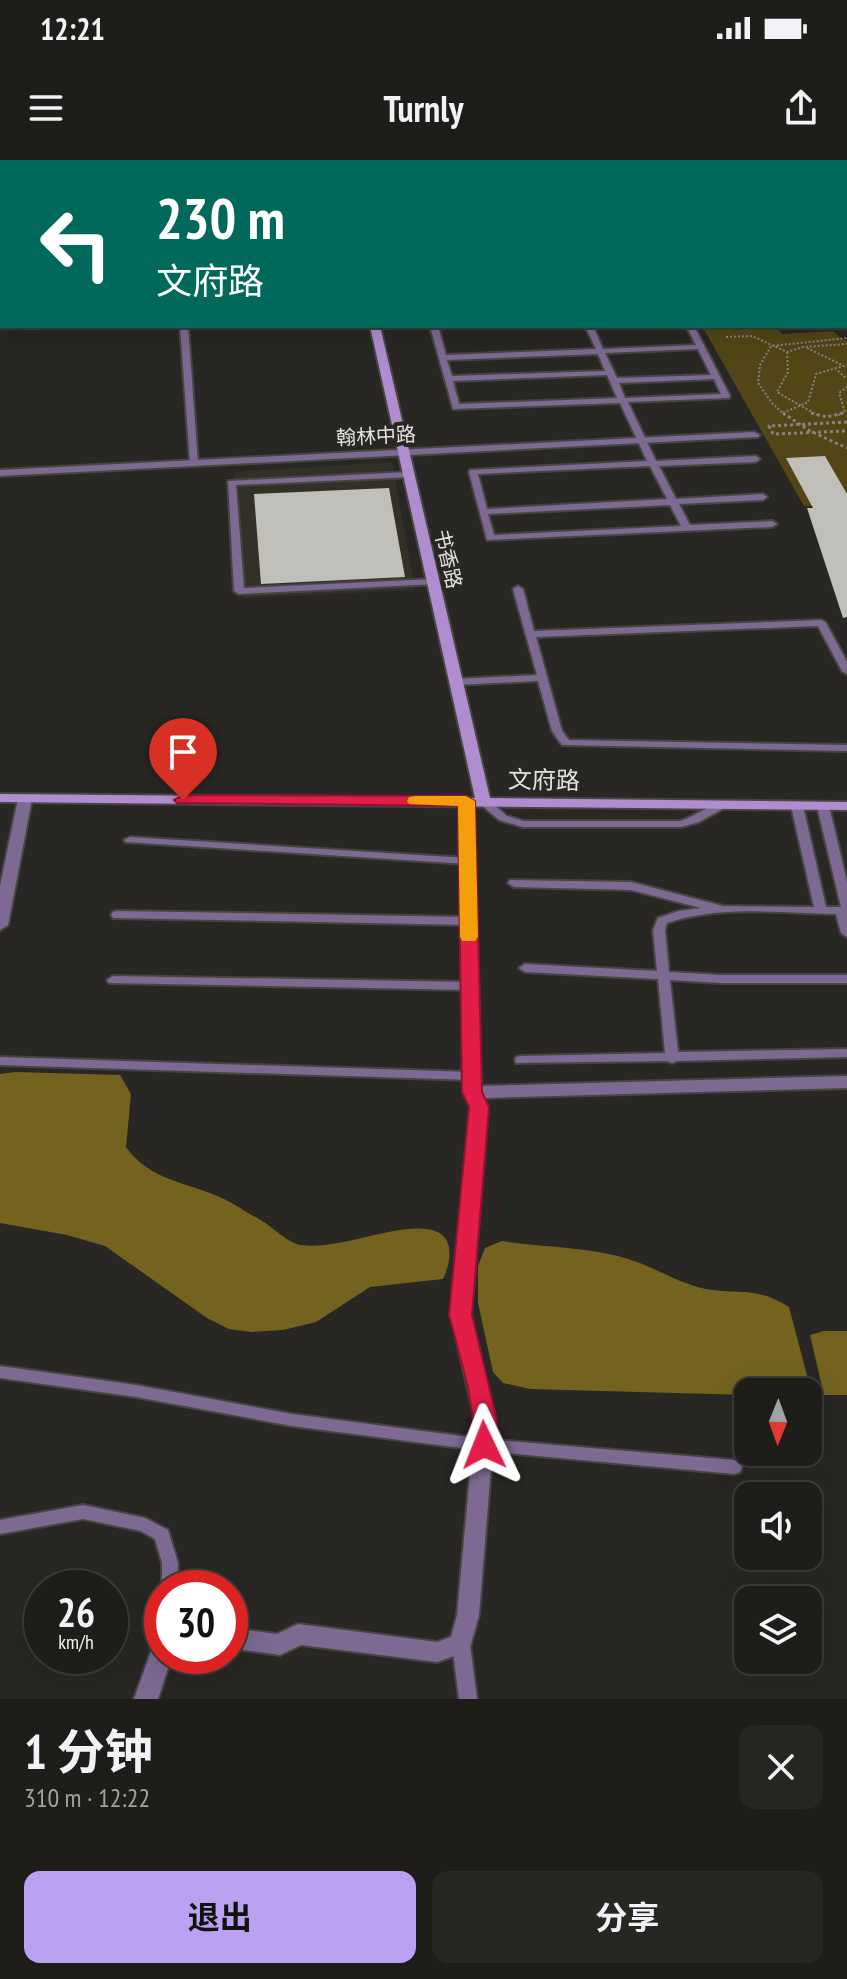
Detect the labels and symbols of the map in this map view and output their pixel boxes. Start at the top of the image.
street label: 翰林中路 [335,421,417,451]
street label: 书香路 [429,527,467,591]
pin [149,718,217,800]
street label: 文府路 [508,764,580,796]
north arrow [734,1378,822,1466]
position arrow [442,1403,526,1487]
speed limit sign: 30 [144,1570,248,1674]

